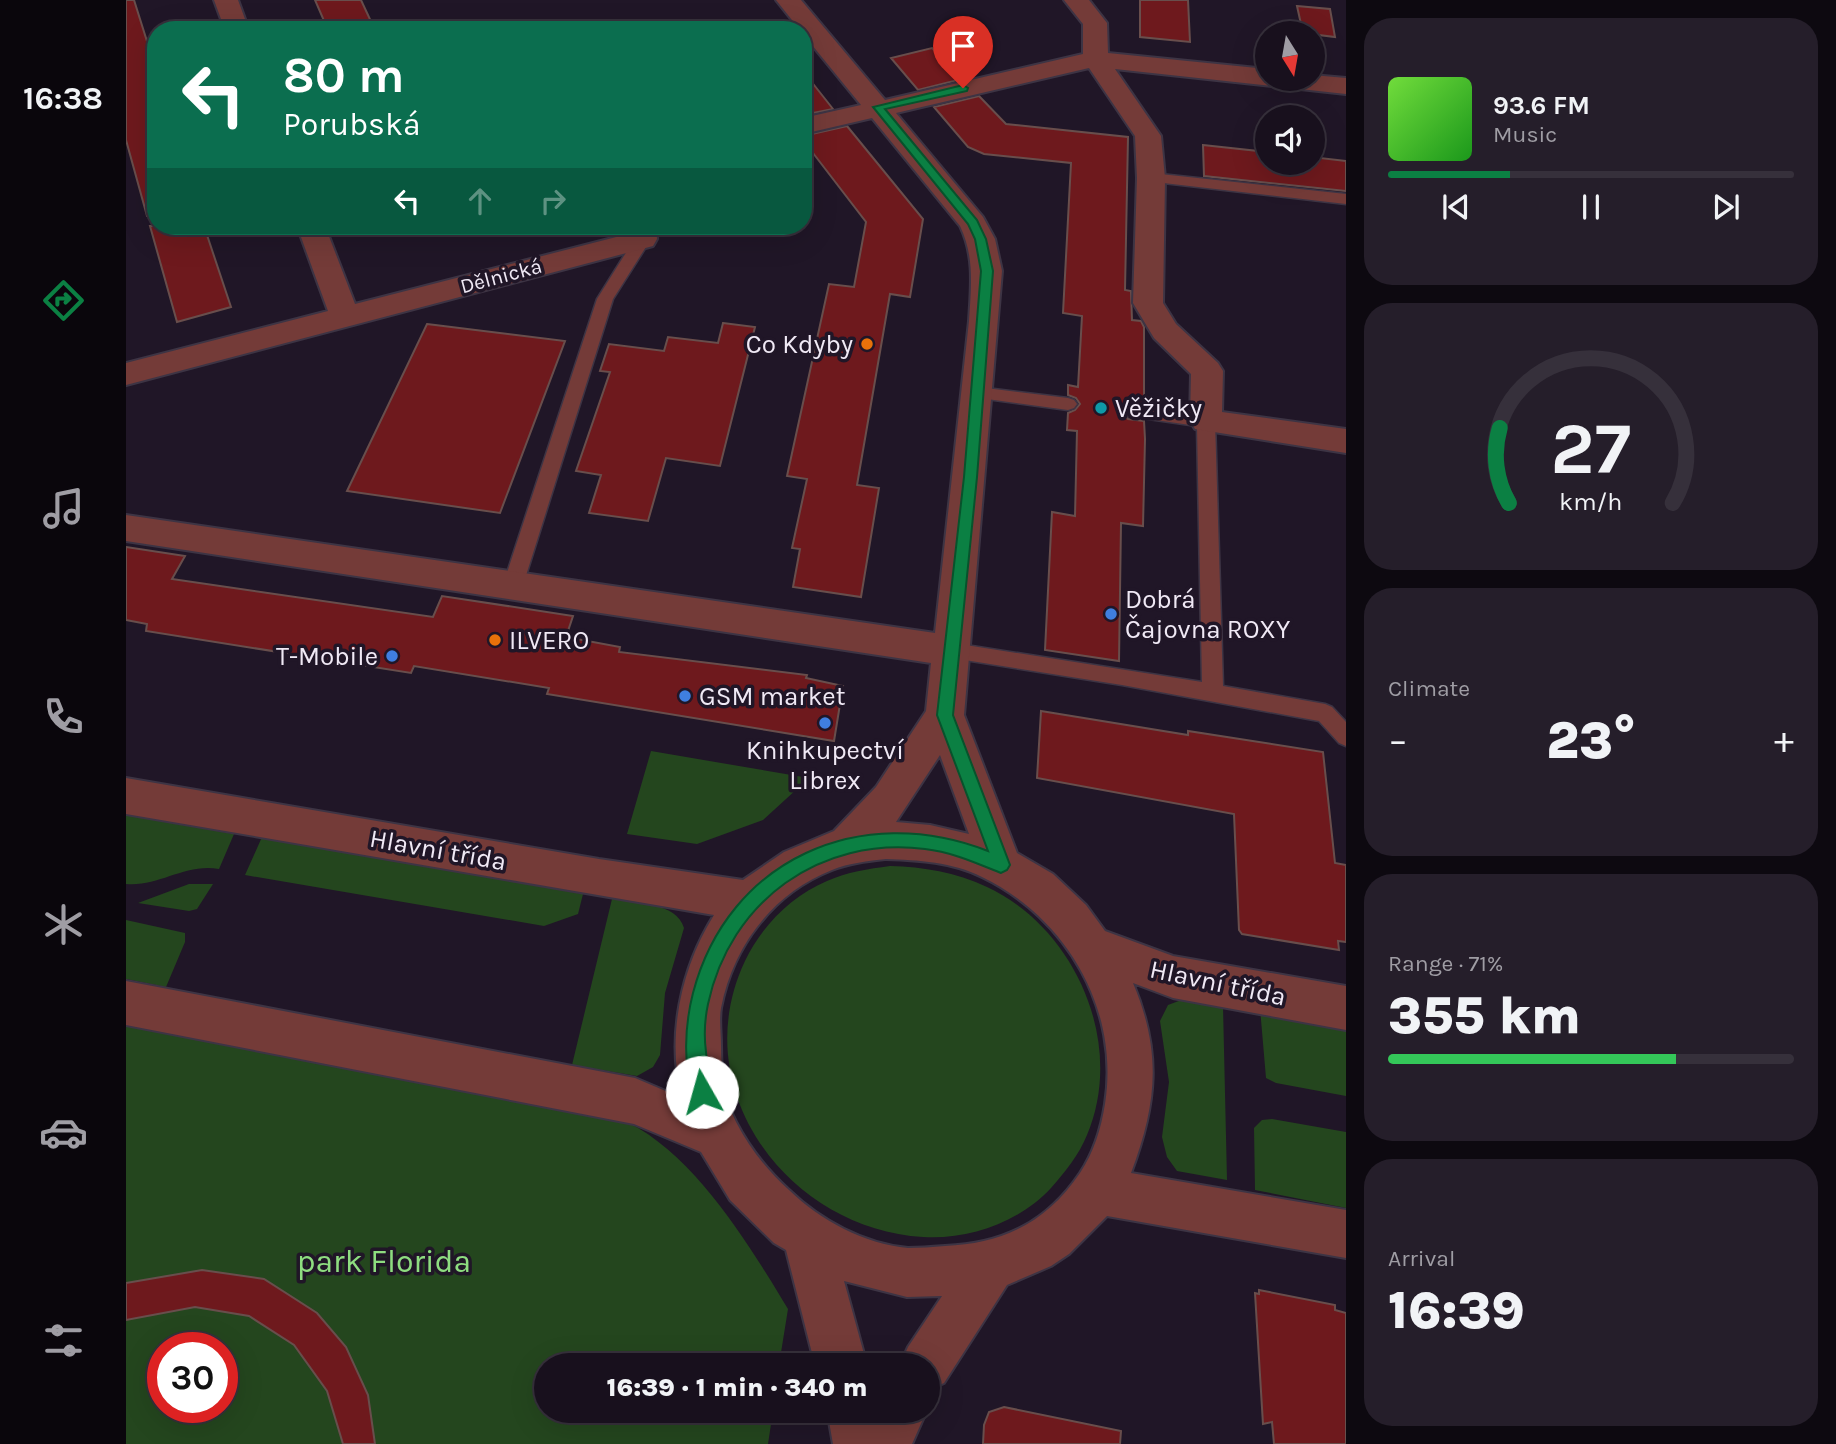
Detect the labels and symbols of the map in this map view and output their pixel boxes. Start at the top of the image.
pin [933,16,993,88]
north arrow [1255,21,1325,91]
street label: Dělnická [457,254,545,298]
place label: Co Kdyby [746,329,853,360]
marker: Co Kdyby [859,336,875,352]
place label: Věžičky [1115,393,1202,424]
marker: Věžičky [1093,400,1109,416]
place label: Dobrá Čajovna ROXY [1125,584,1291,645]
marker: Dobrá Čajovna ROXY [1103,606,1119,622]
place label: ILVERO [509,625,589,656]
marker: ILVERO [487,632,503,648]
place label: T-Mobile [276,641,378,672]
marker: T-Mobile [384,648,400,664]
place label: GSM market [699,681,846,712]
marker: GSM market [677,688,693,704]
marker: Knihkupectví Librex [817,715,833,731]
place label: Knihkupectví Librex [746,735,904,796]
street label: Hlavní třída [367,823,509,877]
street label: Hlavní třída [1147,953,1289,1013]
position arrow [665,1055,739,1129]
park label: park Florida [297,1243,471,1280]
speed limit sign: 30 [147,1332,238,1423]

